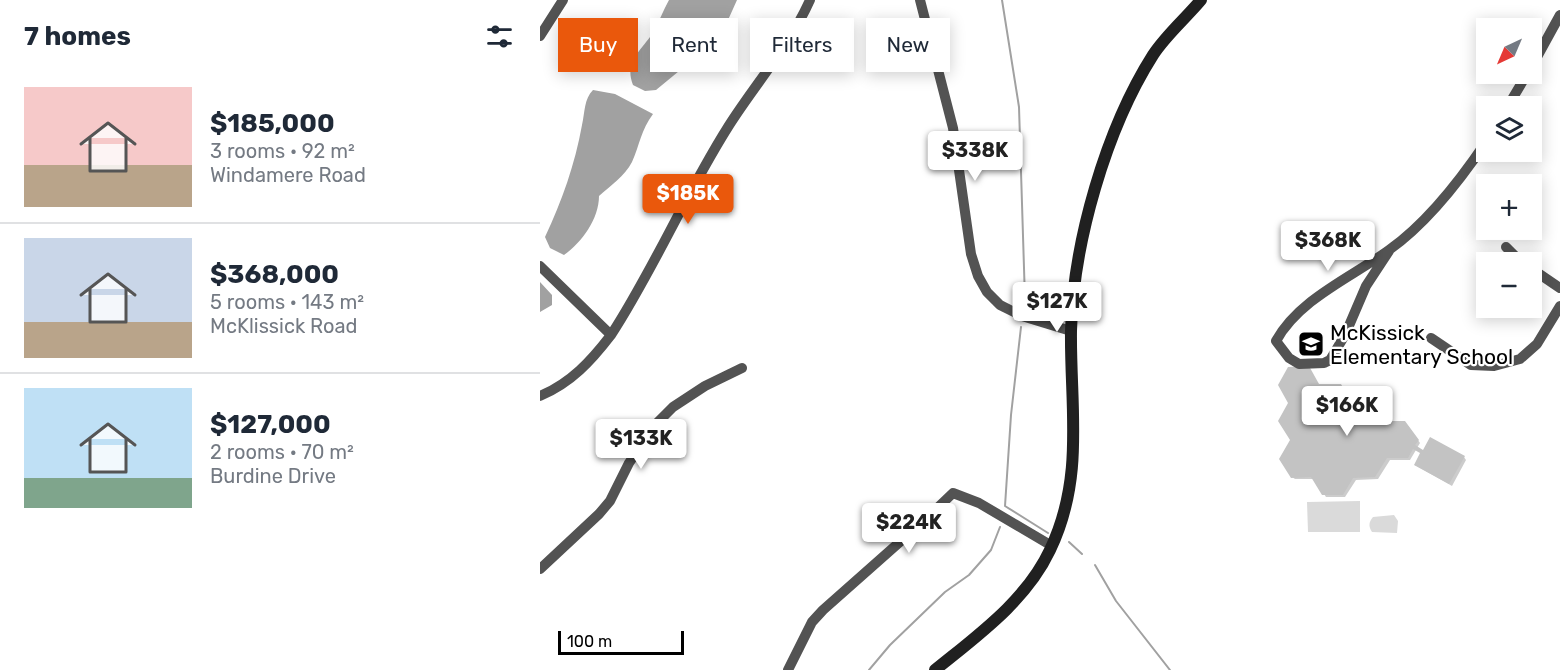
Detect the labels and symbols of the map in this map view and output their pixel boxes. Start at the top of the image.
north arrow [1476,18,1542,84]
pin: $338K [933,131,1017,182]
pin: $185K [646,174,730,225]
pin: $368K [1286,221,1370,272]
pin: $127K [1015,282,1099,333]
place label: McKissick Elementary School [1330,320,1513,369]
school or university icon: McKissick Elementary School [1296,329,1326,359]
pin: $166K [1305,386,1389,437]
pin: $133K [599,419,683,470]
pin: $224K [867,503,951,554]
scale bar [558,628,684,656]

